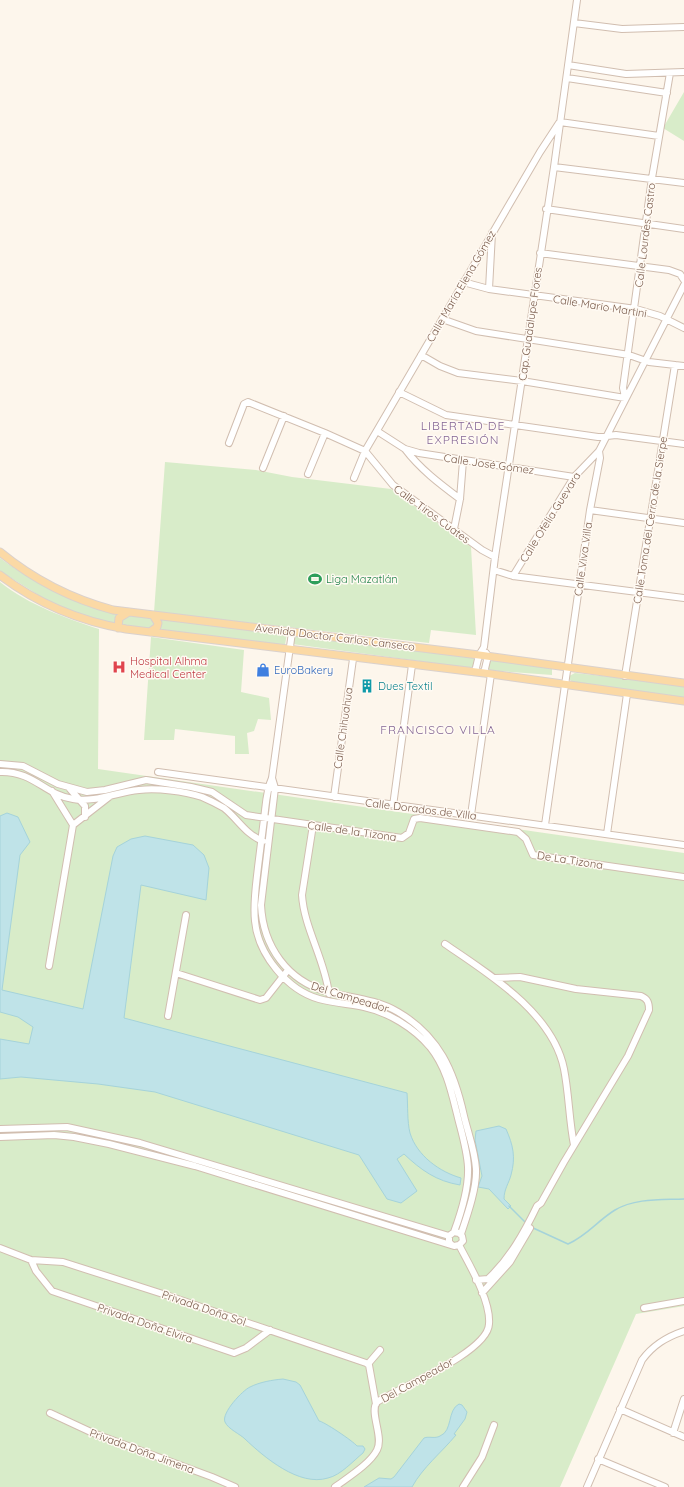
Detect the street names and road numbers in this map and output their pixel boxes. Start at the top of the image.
street label: Calle Lourdes Castro [632,182,658,288]
street label: Calle María Elena Gómez [423,228,499,344]
street label: Cap. Guadalupe Flores [515,266,545,382]
street label: Calle Mario Martini [552,292,648,320]
street label: Calle Toma del Cerro de la Sierpe [630,435,670,605]
street label: Calle José Gómez [443,451,535,477]
street label: Calle Ofelia Guevara [516,469,584,565]
street label: Calle Tiros Cuates [391,482,473,546]
street label: Calle Viva Villa [571,521,595,597]
street label: Avenida Doctor Carlos Canseco [254,620,416,654]
street label: Calle Chihuahua [330,686,356,770]
street label: Calle Dorados de Villa [364,795,478,823]
street label: Calle de la Tizona [306,818,398,844]
street label: De La Tizona [536,848,604,872]
street label: Del Campeador [309,978,391,1016]
street label: Privada Doña Sol [160,1287,248,1329]
street label: Privada Doña Elvira [95,1300,195,1346]
street label: Del Campeador [378,1354,456,1406]
street label: Privada Doña Jimena [88,1426,196,1476]

